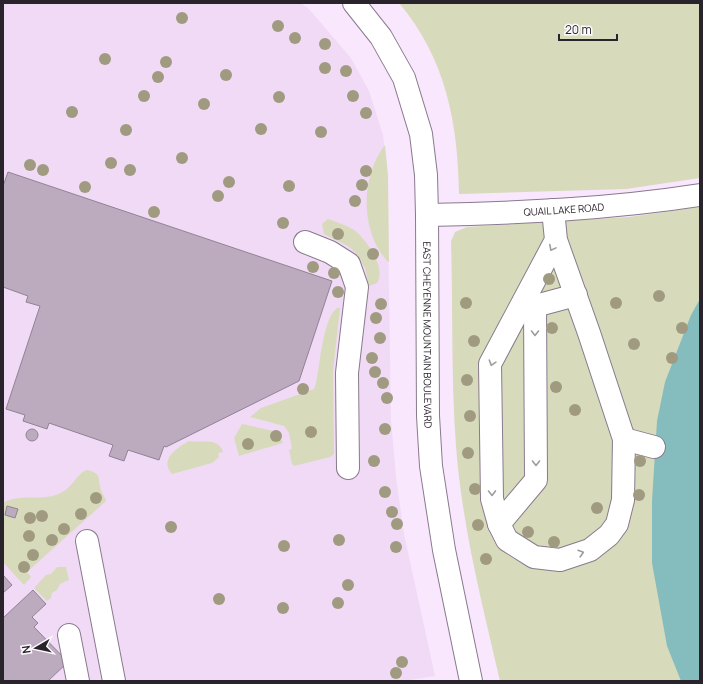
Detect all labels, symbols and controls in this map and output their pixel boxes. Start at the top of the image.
scale bar [559,16,617,42]
text: 20 m [565,21,592,38]
street label: QUAIL LAKE ROAD [523,199,605,219]
street label: EAST CHEYENNE MOUNTAIN BOULEVARD [420,241,436,429]
one-way arrow [549,244,556,251]
one-way arrow [531,330,539,336]
one-way arrow [488,360,497,367]
one-way arrow [532,460,540,466]
one-way arrow [488,490,496,496]
one-way arrow [577,549,584,558]
north arrow [16,628,56,668]
text: N [18,644,34,655]

